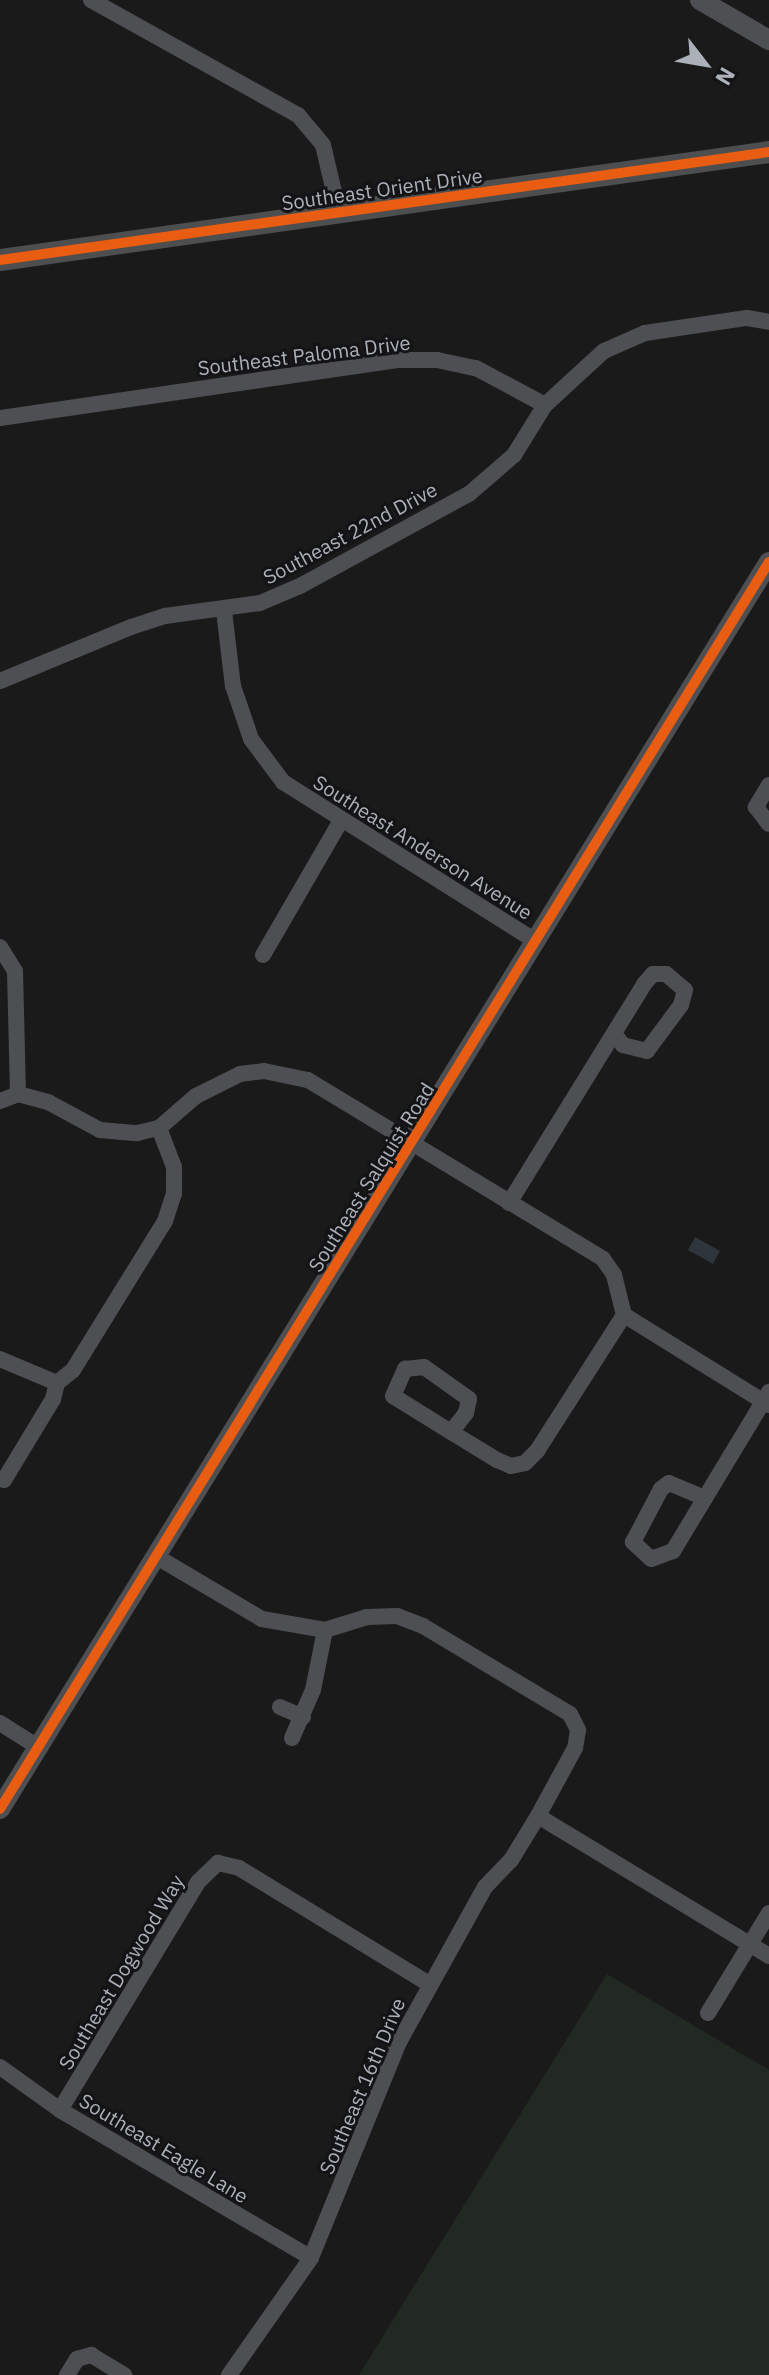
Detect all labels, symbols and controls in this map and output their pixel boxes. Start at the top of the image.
north arrow [665,24,745,104]
text: N [709,62,743,91]
street label: Southeast Orient Drive [280,163,484,215]
street label: Southeast Paloma Drive [196,330,412,380]
street label: Southeast 22nd Drive [259,477,441,589]
street label: Southeast Anderson Avenue [309,770,537,924]
street label: Southeast Salquist Road [303,1078,439,1276]
street label: Southeast Dogwood Way [53,1870,189,2074]
street label: Southeast 16th Drive [314,1994,410,2178]
street label: Southeast Eagle Lane [75,2088,253,2208]

